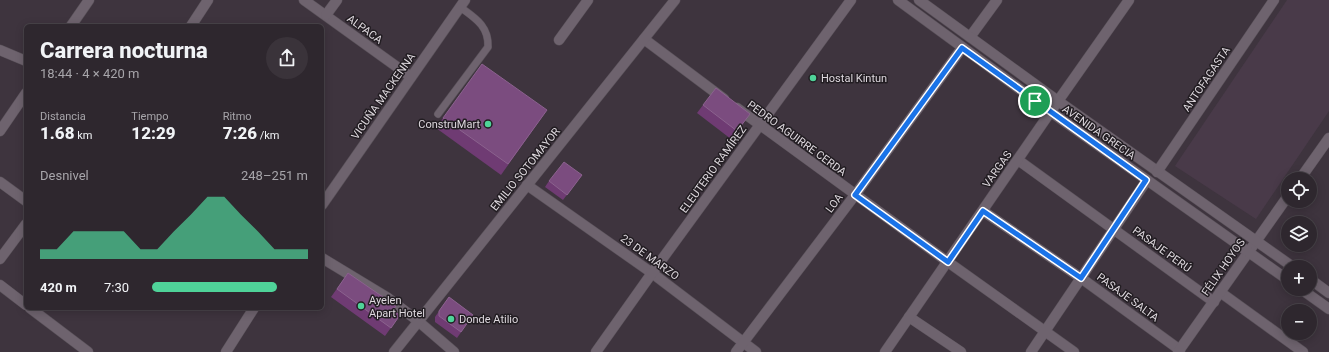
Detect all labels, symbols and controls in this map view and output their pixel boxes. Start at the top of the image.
street label: ALPACA [344,12,386,47]
button: share [266,37,308,79]
text: Carrera nocturna [40,38,208,63]
street label: ANTOFAGASTA [1180,44,1233,114]
street label: VICUÑA MACKENNA [349,50,419,142]
text: 18:44 · 4 × 420 m [40,66,139,81]
place label: Hostal Kintun [821,72,887,85]
marker: Hostal Kintun [808,73,818,83]
pin [1018,84,1052,118]
icon: arrive [1024,90,1046,112]
street label: PEDRO AGUIRRE CERDA [745,98,849,179]
street label: AVENIDA GRECIA [1060,102,1138,163]
text: Distancia [40,110,86,123]
text: Tiempo [131,110,169,123]
text: Ritmo [223,110,252,123]
place label: ConstruMart [418,118,480,131]
marker: ConstruMart [483,119,493,129]
text: 1.68 [40,123,74,143]
text: 12:29 [131,123,176,143]
text: 7:26 [223,123,257,143]
street label: ELEUTERIO RAMÍREZ [677,123,750,215]
street label: EMILIO SOTOMAYOR [488,125,563,213]
text: km [74,129,92,142]
text: /km [257,129,280,142]
street label: VARGAS [980,148,1015,190]
text: Desnivel [40,168,89,183]
text: 248–251 m [241,168,308,183]
map controls [1281,172,1317,340]
button: locate [1281,172,1317,208]
street label: LOA [823,191,846,215]
button: layers [1281,216,1317,252]
street label: PASAJE PERÚ [1130,224,1194,275]
street label: 23 DE MARZO [618,232,681,283]
street label: FÉLIX HOYOS [1199,236,1248,298]
button: + [1281,260,1317,296]
street label: PASAJE SALTA [1094,271,1162,325]
text: 420 m [40,280,77,295]
text: 7:30 [104,280,129,295]
place label: Ayelen Apart Hotel [369,294,425,320]
marker: Ayelen Apart Hotel [356,301,366,311]
button: − [1281,304,1317,340]
place label: Donde Atilio [459,313,518,326]
marker: Donde Atilio [446,314,456,324]

